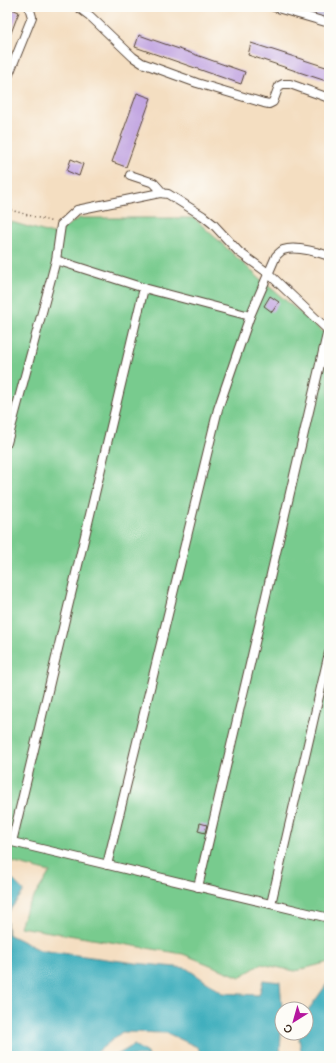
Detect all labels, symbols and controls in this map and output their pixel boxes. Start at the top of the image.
north arrow [274,1001,314,1041]
text: С [281,1021,295,1036]

